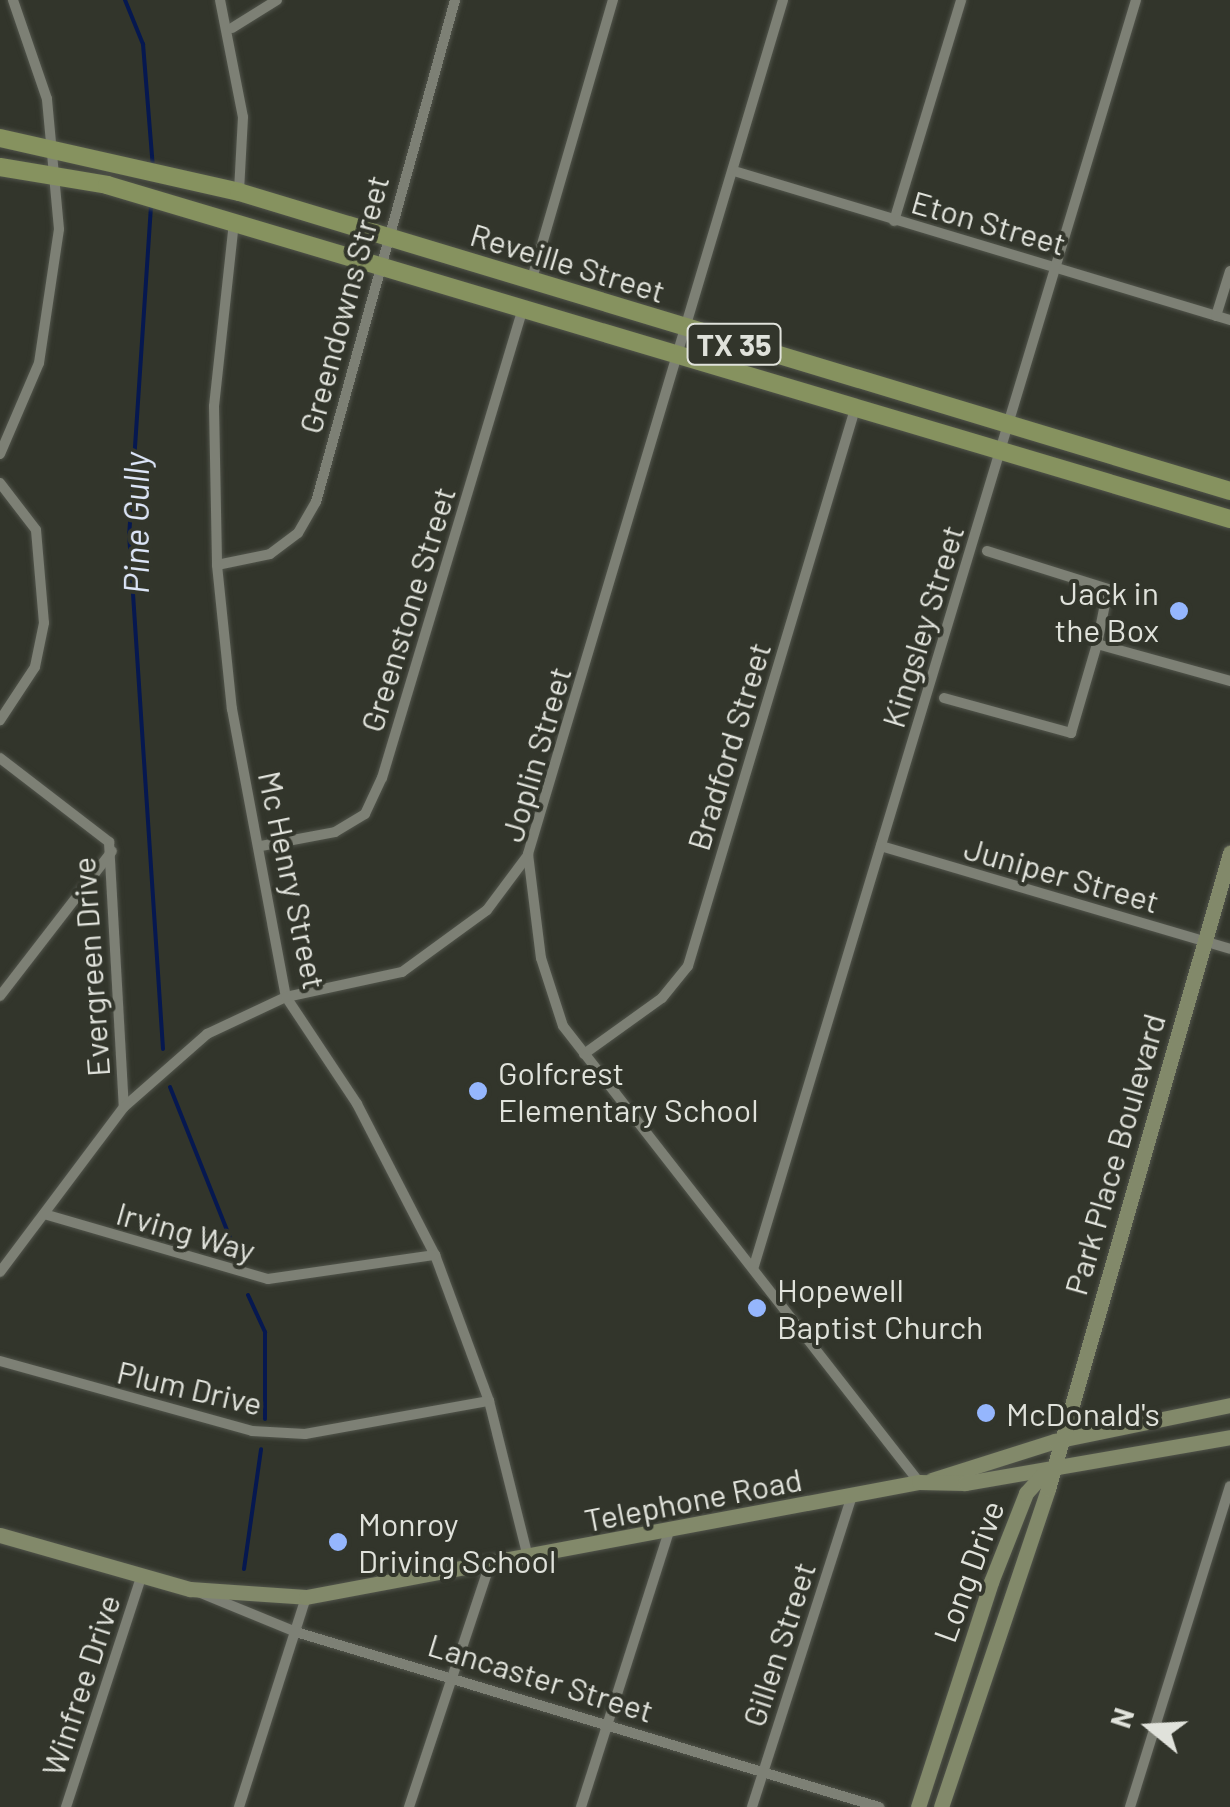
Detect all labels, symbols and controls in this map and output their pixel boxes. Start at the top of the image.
street label: Greendowns Street [290,171,396,437]
street label: Eton Street [907,182,1071,262]
street label: Reveille Street [466,214,670,310]
road number: TX 35 [686,319,782,369]
water label: Pine Gully [114,452,156,594]
street label: Greenstone Street [351,482,463,736]
street label: Kingsley Street [873,520,971,732]
place label: Jack in the Box [1054,574,1159,649]
marker: Jack in the Box [1168,600,1190,622]
street label: Bradford Street [678,637,778,855]
street label: Joplin Street [492,662,578,846]
street label: Mc Henry Street [251,767,335,993]
street label: Juniper Street [960,828,1164,920]
street label: Evergreen Drive [63,856,117,1078]
street label: Park Place Boulevard [1055,1009,1173,1299]
place label: Golfcrest Elementary School [498,1054,759,1129]
marker: Golfcrest Elementary School [467,1080,489,1102]
street label: Irving Way [112,1193,260,1269]
place label: Hopewell Baptist Church [777,1271,983,1346]
marker: Hopewell Baptist Church [746,1297,768,1319]
street label: Plum Drive [114,1352,266,1422]
place label: McDonald's [1006,1394,1160,1432]
marker: McDonald's [975,1402,997,1424]
street label: Telephone Road [581,1459,805,1539]
street label: Long Drive [925,1495,1011,1647]
place label: Monroy Driving School [358,1505,556,1580]
marker: Monroy Driving School [327,1531,349,1553]
street label: Gillen Street [733,1557,823,1731]
street label: Winfree Drive [33,1590,127,1780]
street label: Lancaster Street [424,1624,658,1730]
north arrow [1100,1677,1200,1777]
text: N [1102,1704,1141,1732]

